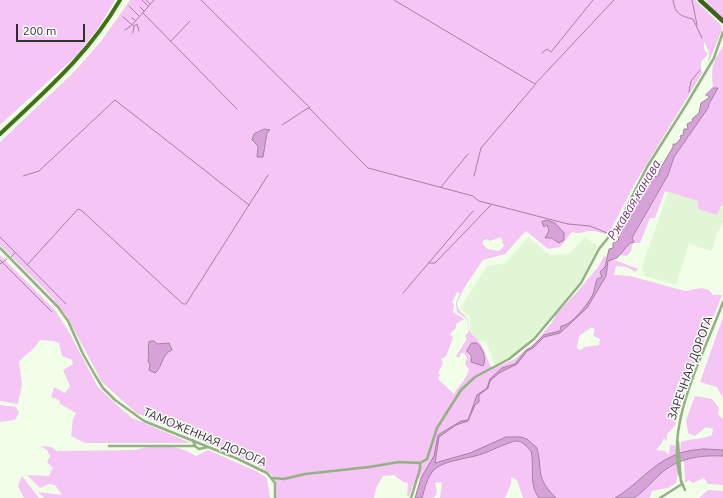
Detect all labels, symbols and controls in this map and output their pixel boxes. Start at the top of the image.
scale bar [18,16,87,42]
text: 200 m [23,24,56,37]
water label: Ржавая канава [604,157,664,243]
street label: ЗАРЕЧНАЯ ДОРОГА [664,314,716,422]
street label: ТАМОЖЕННАЯ ДОРОГА [141,404,269,470]

